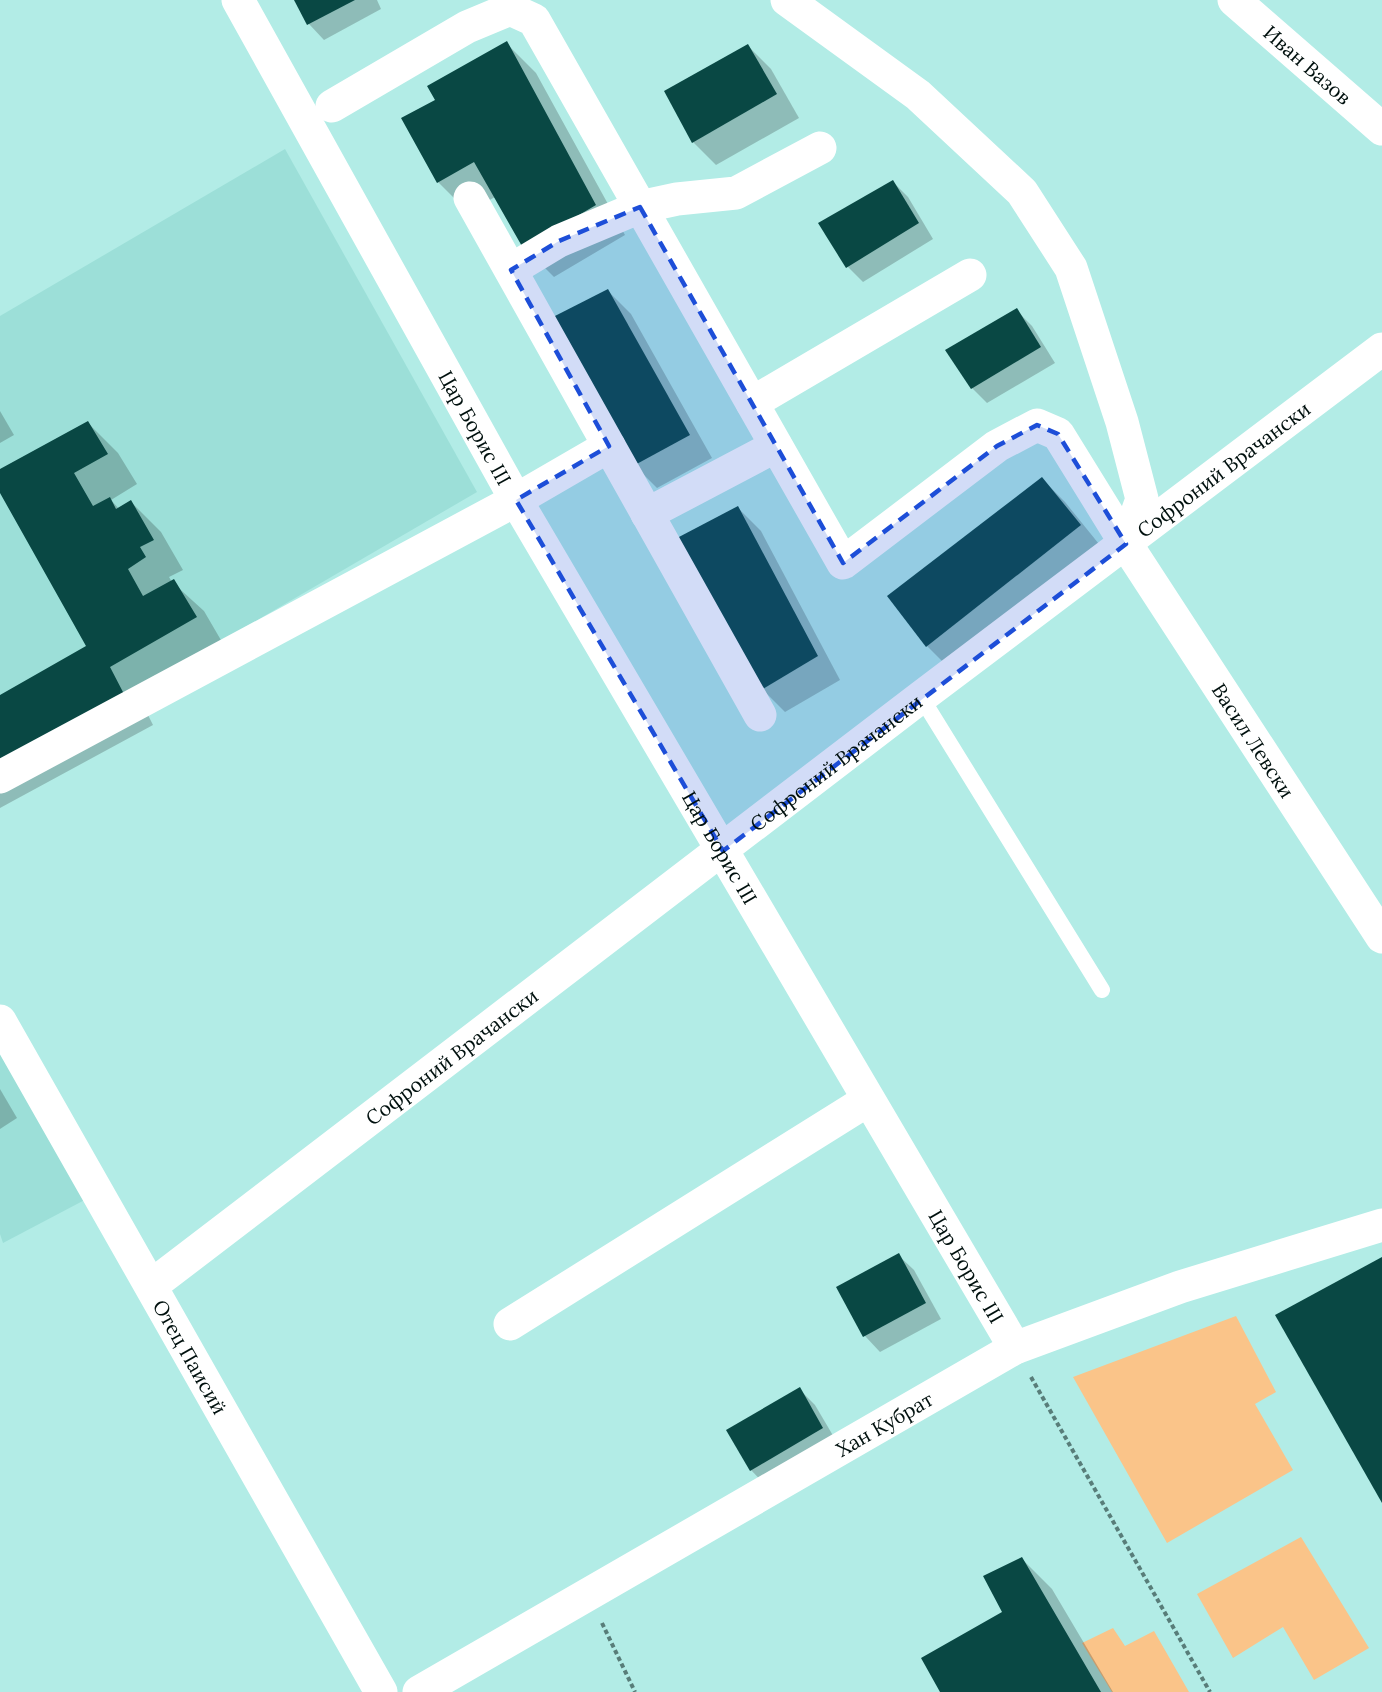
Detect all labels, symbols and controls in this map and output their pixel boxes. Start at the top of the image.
street label: Иван Вазов [1259,19,1357,109]
street label: Цар Борис III [434,366,517,489]
street label: Софроний Врачански [1132,396,1315,542]
street label: Васил Левски [1207,678,1300,802]
street label: Софроний Врачански [745,688,927,836]
street label: Цар Борис III [677,786,763,908]
street label: Софроний Врачански [360,983,542,1130]
street label: Цар Борис III [924,1205,1010,1327]
street label: Отец Паисий [148,1295,233,1418]
street label: Хан Кубрат [831,1386,937,1461]

